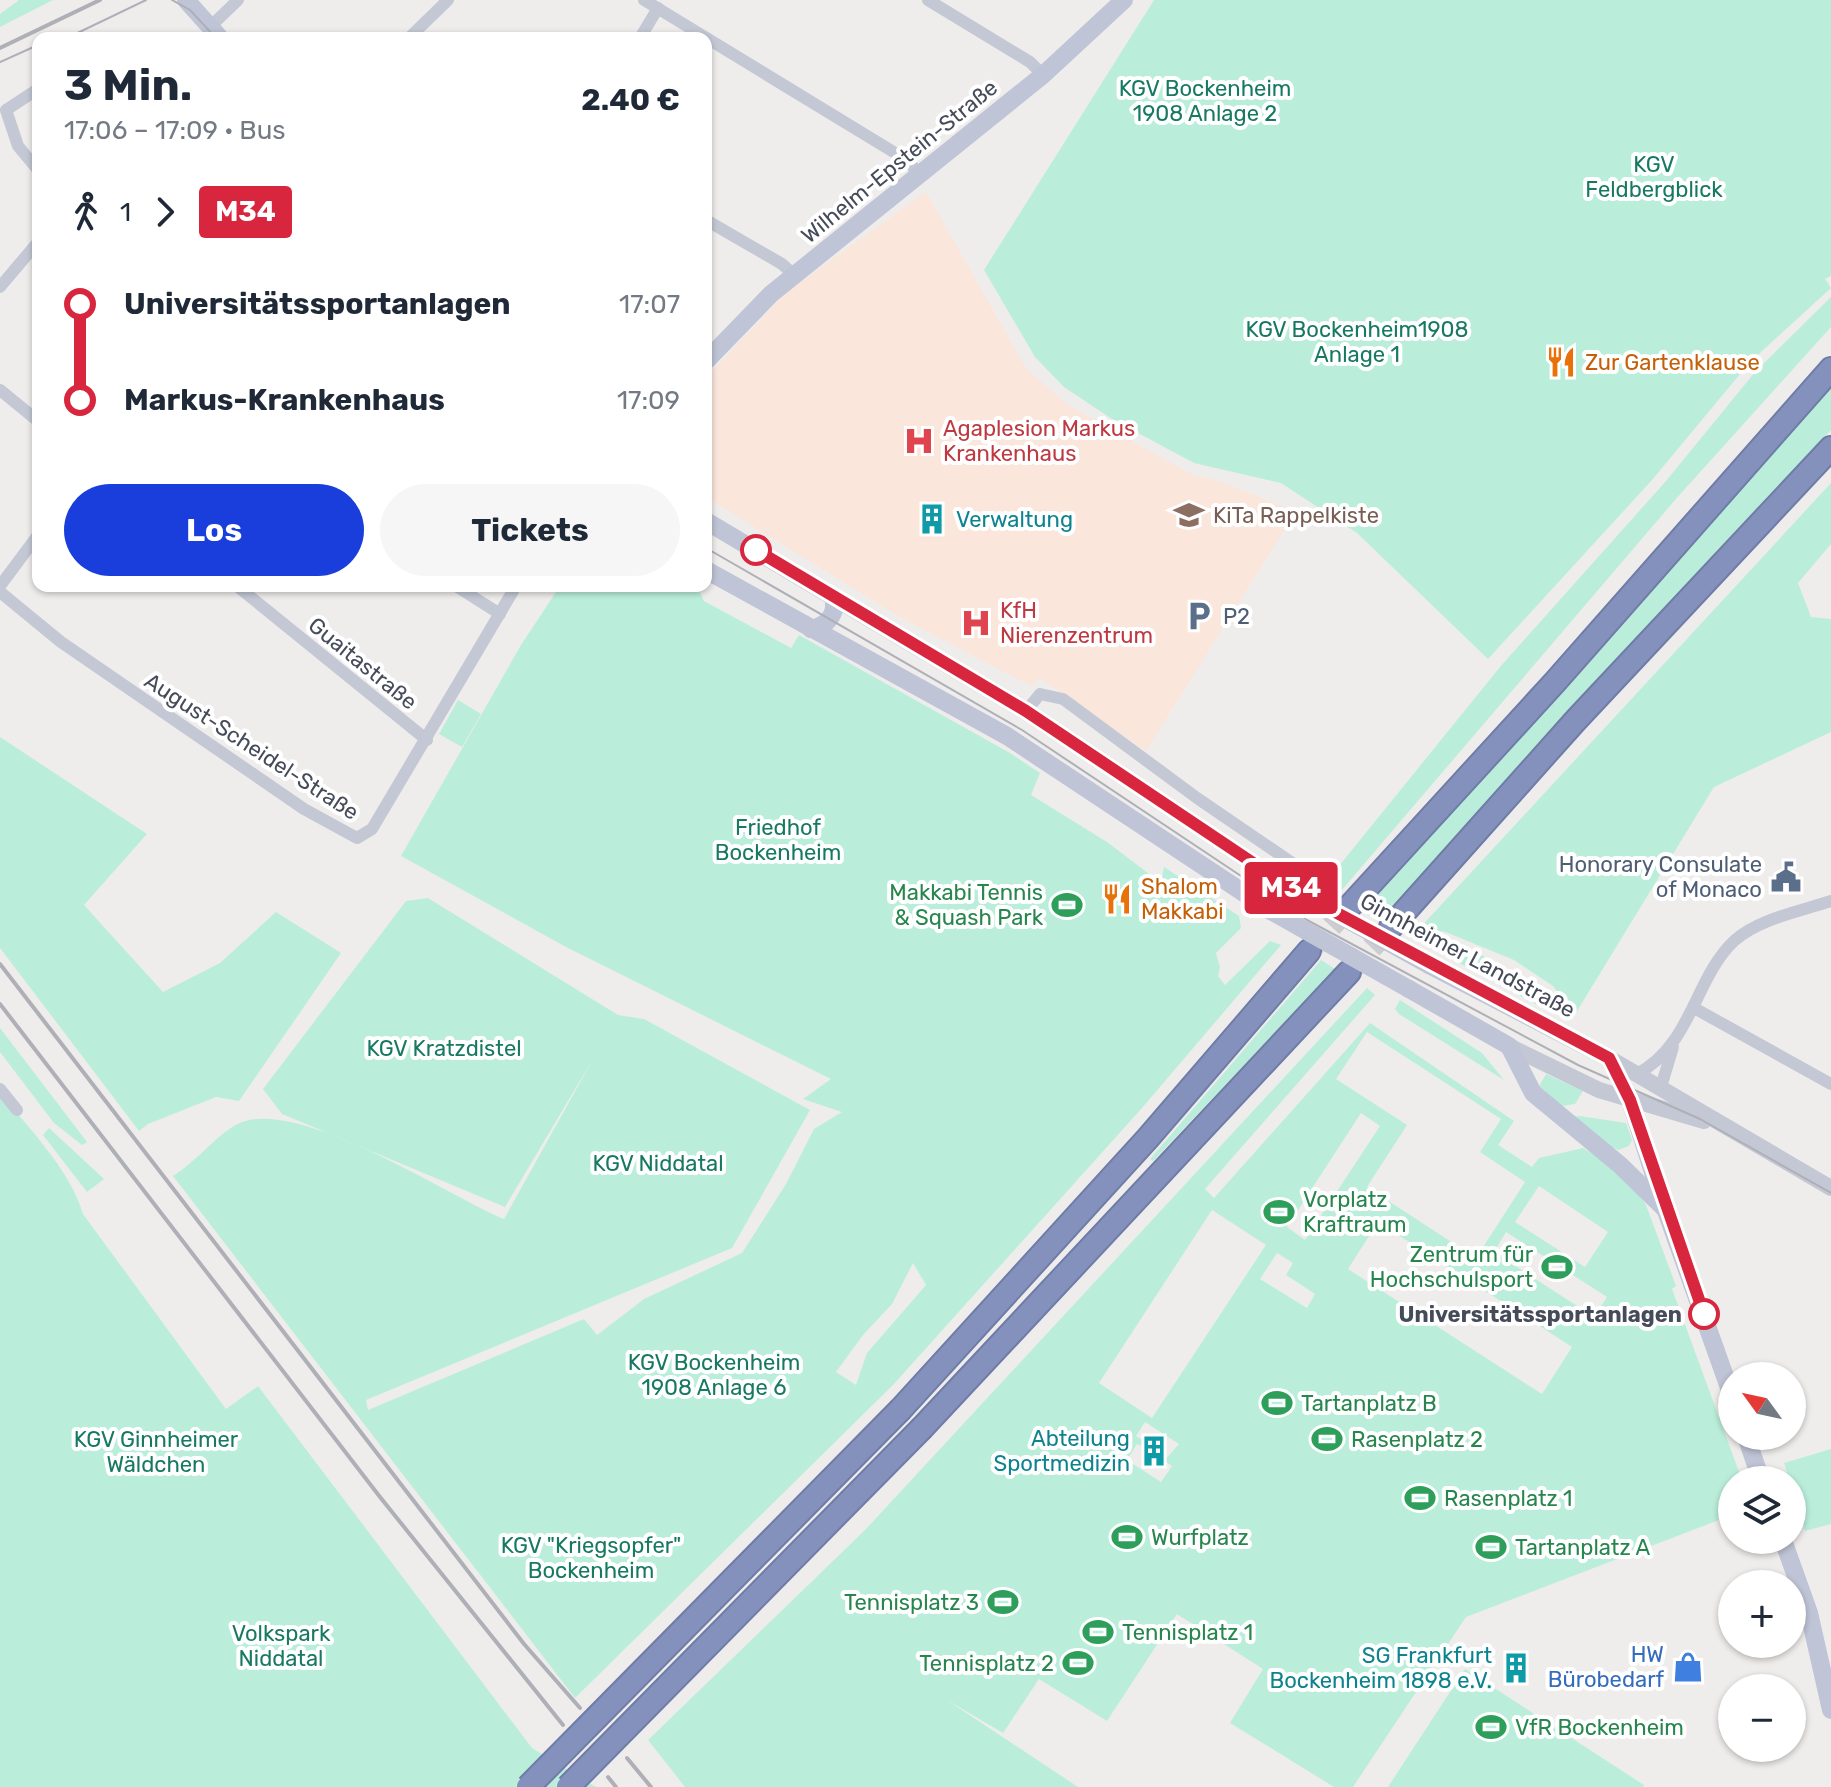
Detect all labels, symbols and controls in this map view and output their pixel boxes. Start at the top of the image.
text: 3 Min. [64,59,192,111]
street label: Wilhelm-Epstein-Straße [796,74,1003,249]
park label: KGV Bockenheim 1908 Anlage 2 [1119,75,1291,127]
text: 2.40 € [581,82,680,118]
text: 17:06 – 17:09 · Bus [64,115,286,146]
park label: KGV Feldbergblick [1585,151,1723,203]
icon: walk [64,190,108,234]
icon: forward [143,190,187,234]
text: M34 [215,195,276,228]
text: 1 [120,197,131,228]
text: Universitätssportanlagen [124,286,511,322]
text: 17:07 [619,289,680,320]
park label: KGV Bockenheim1908 Anlage 1 [1245,316,1469,368]
restaurant icon: Zur Gartenklause [1544,345,1578,379]
place label: Zur Gartenklause [1585,349,1760,376]
text: Markus-Krankenhaus [124,382,445,418]
text: 17:09 [617,385,680,416]
place label: Agaplesion Markus Krankenhaus [943,415,1135,467]
hospital icon: Agaplesion Markus Krankenhaus [902,424,936,458]
button: Los [64,484,364,576]
button: Tickets [380,484,680,576]
school or university icon: KiTa Rappelkiste [1172,498,1206,532]
building icon: Verwaltung [915,502,949,536]
place label: KiTa Rappelkiste [1213,502,1379,529]
place label: Verwaltung [956,506,1073,533]
unlabelled marker [741,535,771,565]
place label: KfH Nierenzentrum [1000,597,1153,649]
parking icon: P2 [1182,599,1216,633]
place label: P2 [1223,603,1250,630]
hospital icon: KfH Nierenzentrum [959,606,993,640]
street label: Guaitastraße [303,611,422,715]
street label: August-Scheidel-Straße [140,667,364,826]
park label: Friedhof Bockenheim [715,814,841,866]
place label: Honorary Consulate of Monaco [1559,851,1762,903]
public building icon: Honorary Consulate of Monaco [1769,860,1803,894]
line badge: M34 [1245,862,1337,914]
text: M34 [1261,871,1321,904]
place label: Shalom Makkabi [1141,873,1224,925]
place label: Makkabi Tennis & Squash Park [889,879,1044,931]
restaurant icon: Shalom Makkabi [1100,882,1134,916]
street label: Ginnheimer Landstraße [1356,887,1580,1024]
sports icon: Makkabi Tennis & Squash Park [1050,888,1084,922]
park label: KGV Kratzdistel [366,1035,522,1062]
park label: KGV Niddatal [592,1150,724,1177]
place label: Vorplatz Kraftraum [1303,1186,1407,1238]
sports icon: Vorplatz Kraftraum [1262,1195,1296,1229]
place label: Zentrum für Hochschulsport [1370,1241,1534,1293]
sports icon: Zentrum für Hochschulsport [1540,1250,1574,1284]
marker: Universitätssportanlagen [1689,1299,1719,1329]
place label: Universitätssportanlagen [1399,1301,1682,1328]
park label: KGV Bockenheim 1908 Anlage 6 [628,1349,800,1401]
north arrow [1718,1362,1806,1450]
map controls [1718,1362,1806,1762]
sports icon: Tartanplatz B [1260,1386,1294,1420]
place label: Tartanplatz B [1301,1390,1437,1417]
sports icon: Rasenplatz 2 [1310,1422,1344,1456]
place label: Abteilung Sportmedizin [993,1425,1130,1477]
park label: KGV Ginnheimer Wäldchen [74,1426,239,1478]
place label: Rasenplatz 2 [1351,1426,1483,1453]
building icon: Abteilung Sportmedizin [1137,1434,1171,1468]
button: layers [1718,1466,1806,1554]
sports icon: Rasenplatz 1 [1403,1481,1437,1515]
place label: Rasenplatz 1 [1444,1485,1573,1512]
sports icon: Wurfplatz [1110,1520,1144,1554]
place label: Wurfplatz [1151,1524,1249,1551]
sports icon: Tartanplatz A [1474,1530,1508,1564]
park label: KGV "Kriegsopfer" Bockenheim [501,1532,681,1584]
place label: Tartanplatz A [1515,1534,1650,1561]
button: + [1718,1570,1806,1658]
sports icon: Tennisplatz 3 [986,1585,1020,1619]
place label: Tennisplatz 3 [844,1589,979,1616]
sports icon: Tennisplatz 1 [1081,1615,1115,1649]
place label: Tennisplatz 1 [1122,1619,1253,1646]
park label: Volkspark Niddatal [232,1620,331,1672]
place label: HW Bürobedarf [1548,1641,1665,1693]
place label: SG Frankfurt Bockenheim 1898 e.V. [1269,1642,1492,1694]
sports icon: Tennisplatz 2 [1061,1646,1095,1680]
place label: Tennisplatz 2 [919,1650,1054,1677]
shop icon: HW Bürobedarf [1671,1650,1705,1684]
building icon: SG Frankfurt Bockenheim 1898 e.V. [1499,1651,1533,1685]
button: − [1718,1674,1806,1762]
sports icon: VfR Bockenheim [1474,1710,1508,1744]
place label: VfR Bockenheim [1515,1714,1684,1741]

